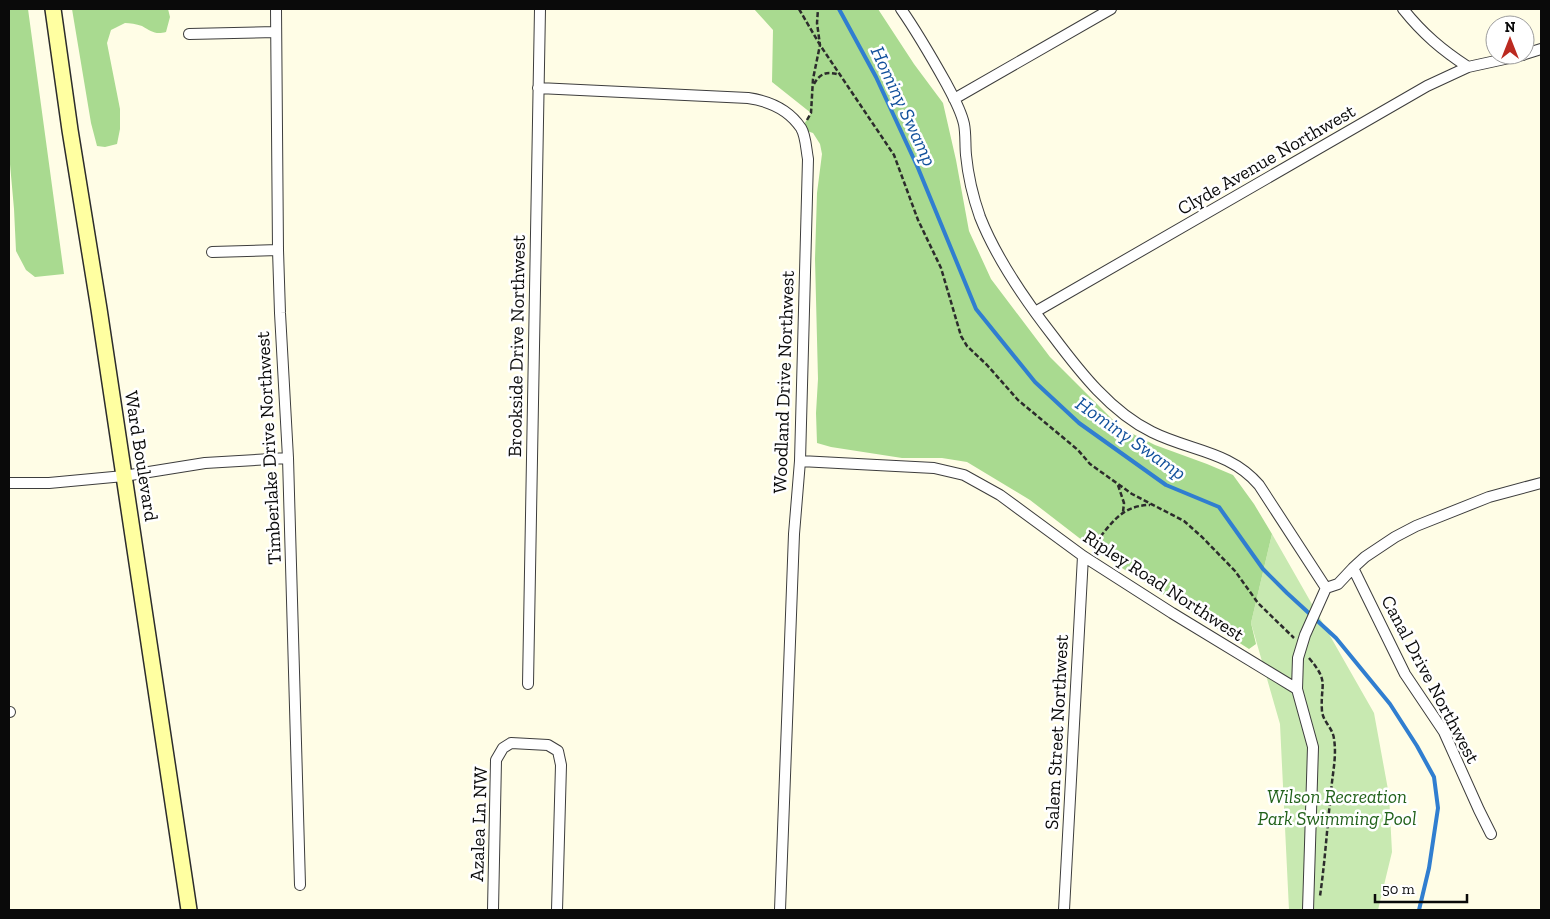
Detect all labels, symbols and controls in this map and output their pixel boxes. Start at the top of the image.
north arrow [1485,15,1535,65]
text: N [1505,19,1516,36]
water label: Hominy Swamp [866,42,942,170]
street label: Clyde Avenue Northwest [1173,99,1359,220]
street label: Brookside Drive Northwest [503,235,530,457]
street label: Woodland Drive Northwest [768,270,799,494]
street label: Timberlake Drive Northwest [251,331,286,565]
street label: Ward Boulevard [120,389,163,523]
water label: Hominy Swamp [1071,391,1191,485]
street label: Ripley Road Northwest [1079,525,1248,646]
street label: Canal Drive Northwest [1376,591,1485,767]
street label: Salem Street Northwest [1040,634,1073,830]
street label: Azalea Ln NW [465,766,492,882]
park label: Wilson Recreation Park Swimming Pool [1258,785,1416,830]
scale bar [1375,872,1468,904]
text: 50 m [1382,880,1415,898]

